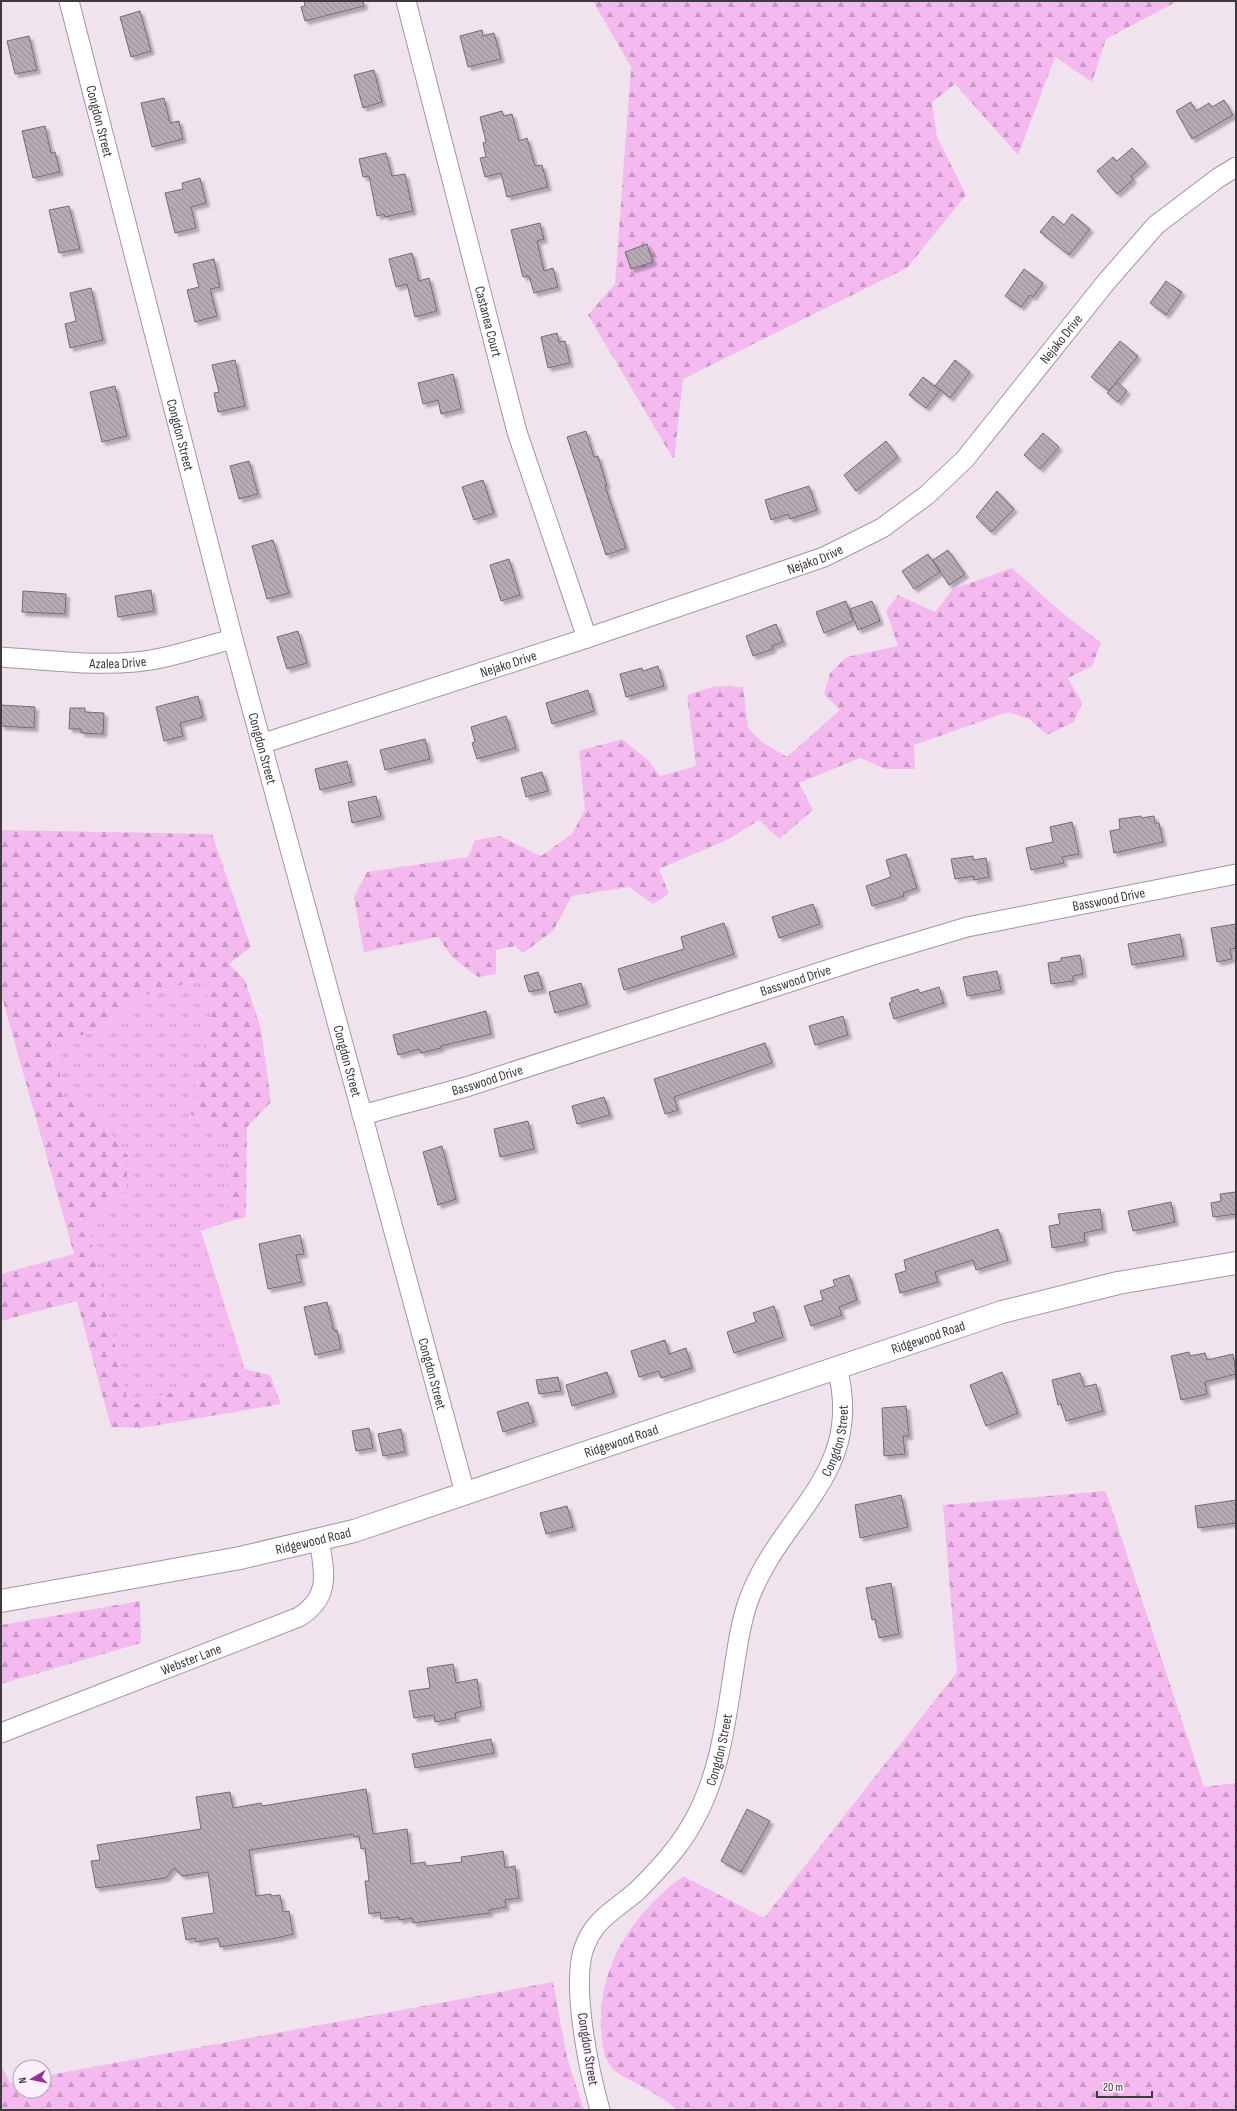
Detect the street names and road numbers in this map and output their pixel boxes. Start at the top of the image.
street label: Congdon Street [82,83,117,159]
street label: Castanea Court [471,284,506,359]
street label: Nejako Drive [1036,311,1086,367]
street label: Congdon Street [163,397,198,473]
street label: Nejako Drive [785,540,846,577]
street label: Nejako Drive [478,646,539,681]
street label: Azalea Drive [88,652,147,672]
street label: Congdon Street [245,711,281,786]
street label: Basswood Drive [1071,884,1146,915]
street label: Basswood Drive [758,961,833,1000]
street label: Congdon Street [330,1023,365,1099]
street label: Basswood Drive [450,1061,525,1099]
street label: Ridgewood Road [889,1317,967,1357]
street label: Congdon Street [415,1336,450,1411]
street label: Congdon Street [817,1405,851,1479]
street label: Ridgewood Road [582,1420,660,1461]
street label: Ridgewood Road [274,1524,353,1558]
street label: Webster Lane [158,1640,224,1678]
street label: Congdon Street [702,1712,735,1788]
street label: Congdon Street [574,2011,602,2087]

